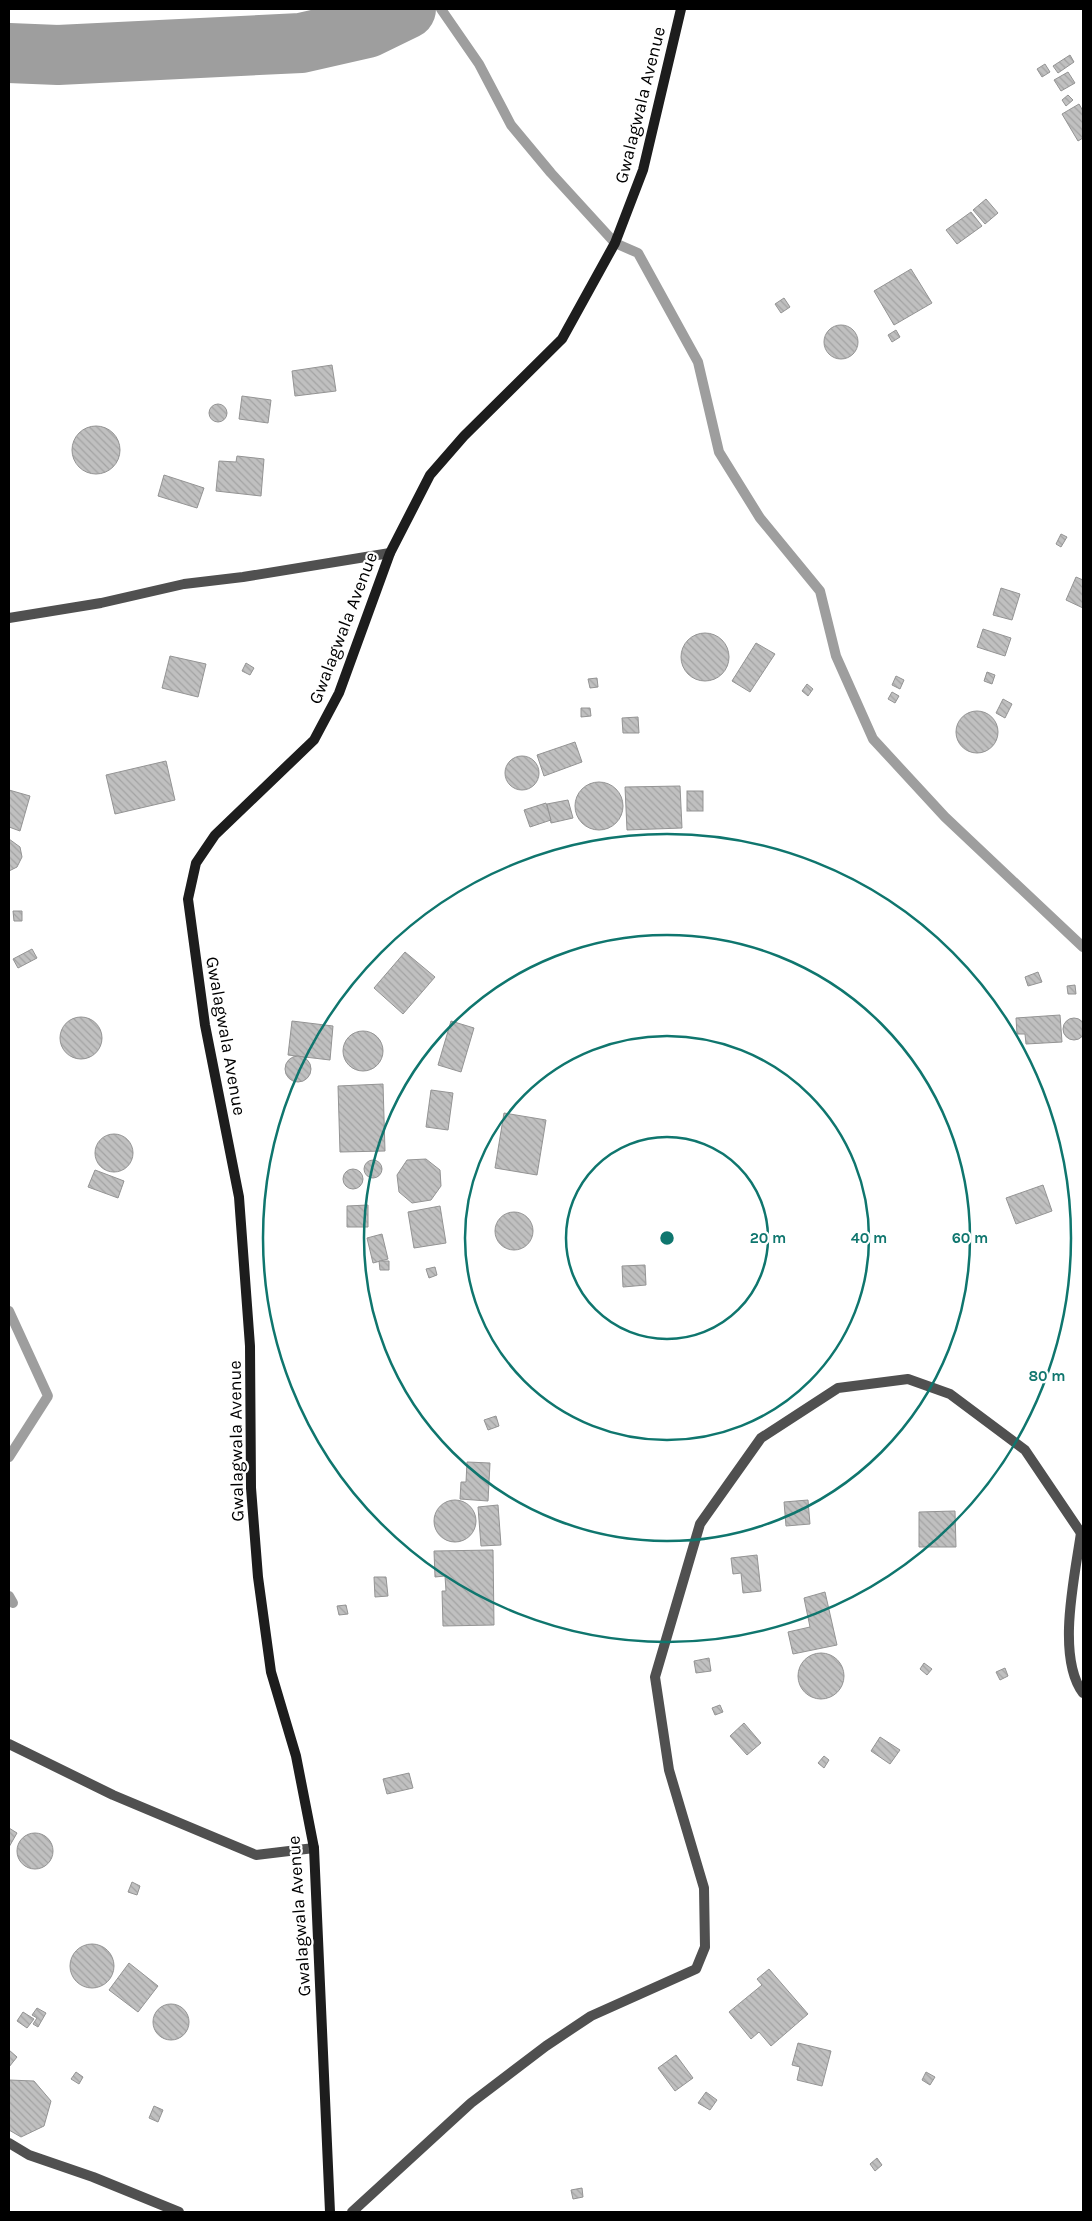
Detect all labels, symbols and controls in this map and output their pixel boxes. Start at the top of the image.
street label: Gwalagwala Avenue [610,24,670,186]
street label: Gwalagwala Avenue [304,549,382,707]
street label: Gwalagwala Avenue [201,955,251,1117]
centre of rings [658,1229,676,1247]
text: 20 m [750,1229,786,1247]
text: 40 m [851,1229,887,1247]
text: 60 m [952,1229,988,1247]
street label: Gwalagwala Avenue [224,1360,248,1522]
text: 80 m [1028,1367,1066,1385]
street label: Gwalagwala Avenue [282,1835,316,1997]

